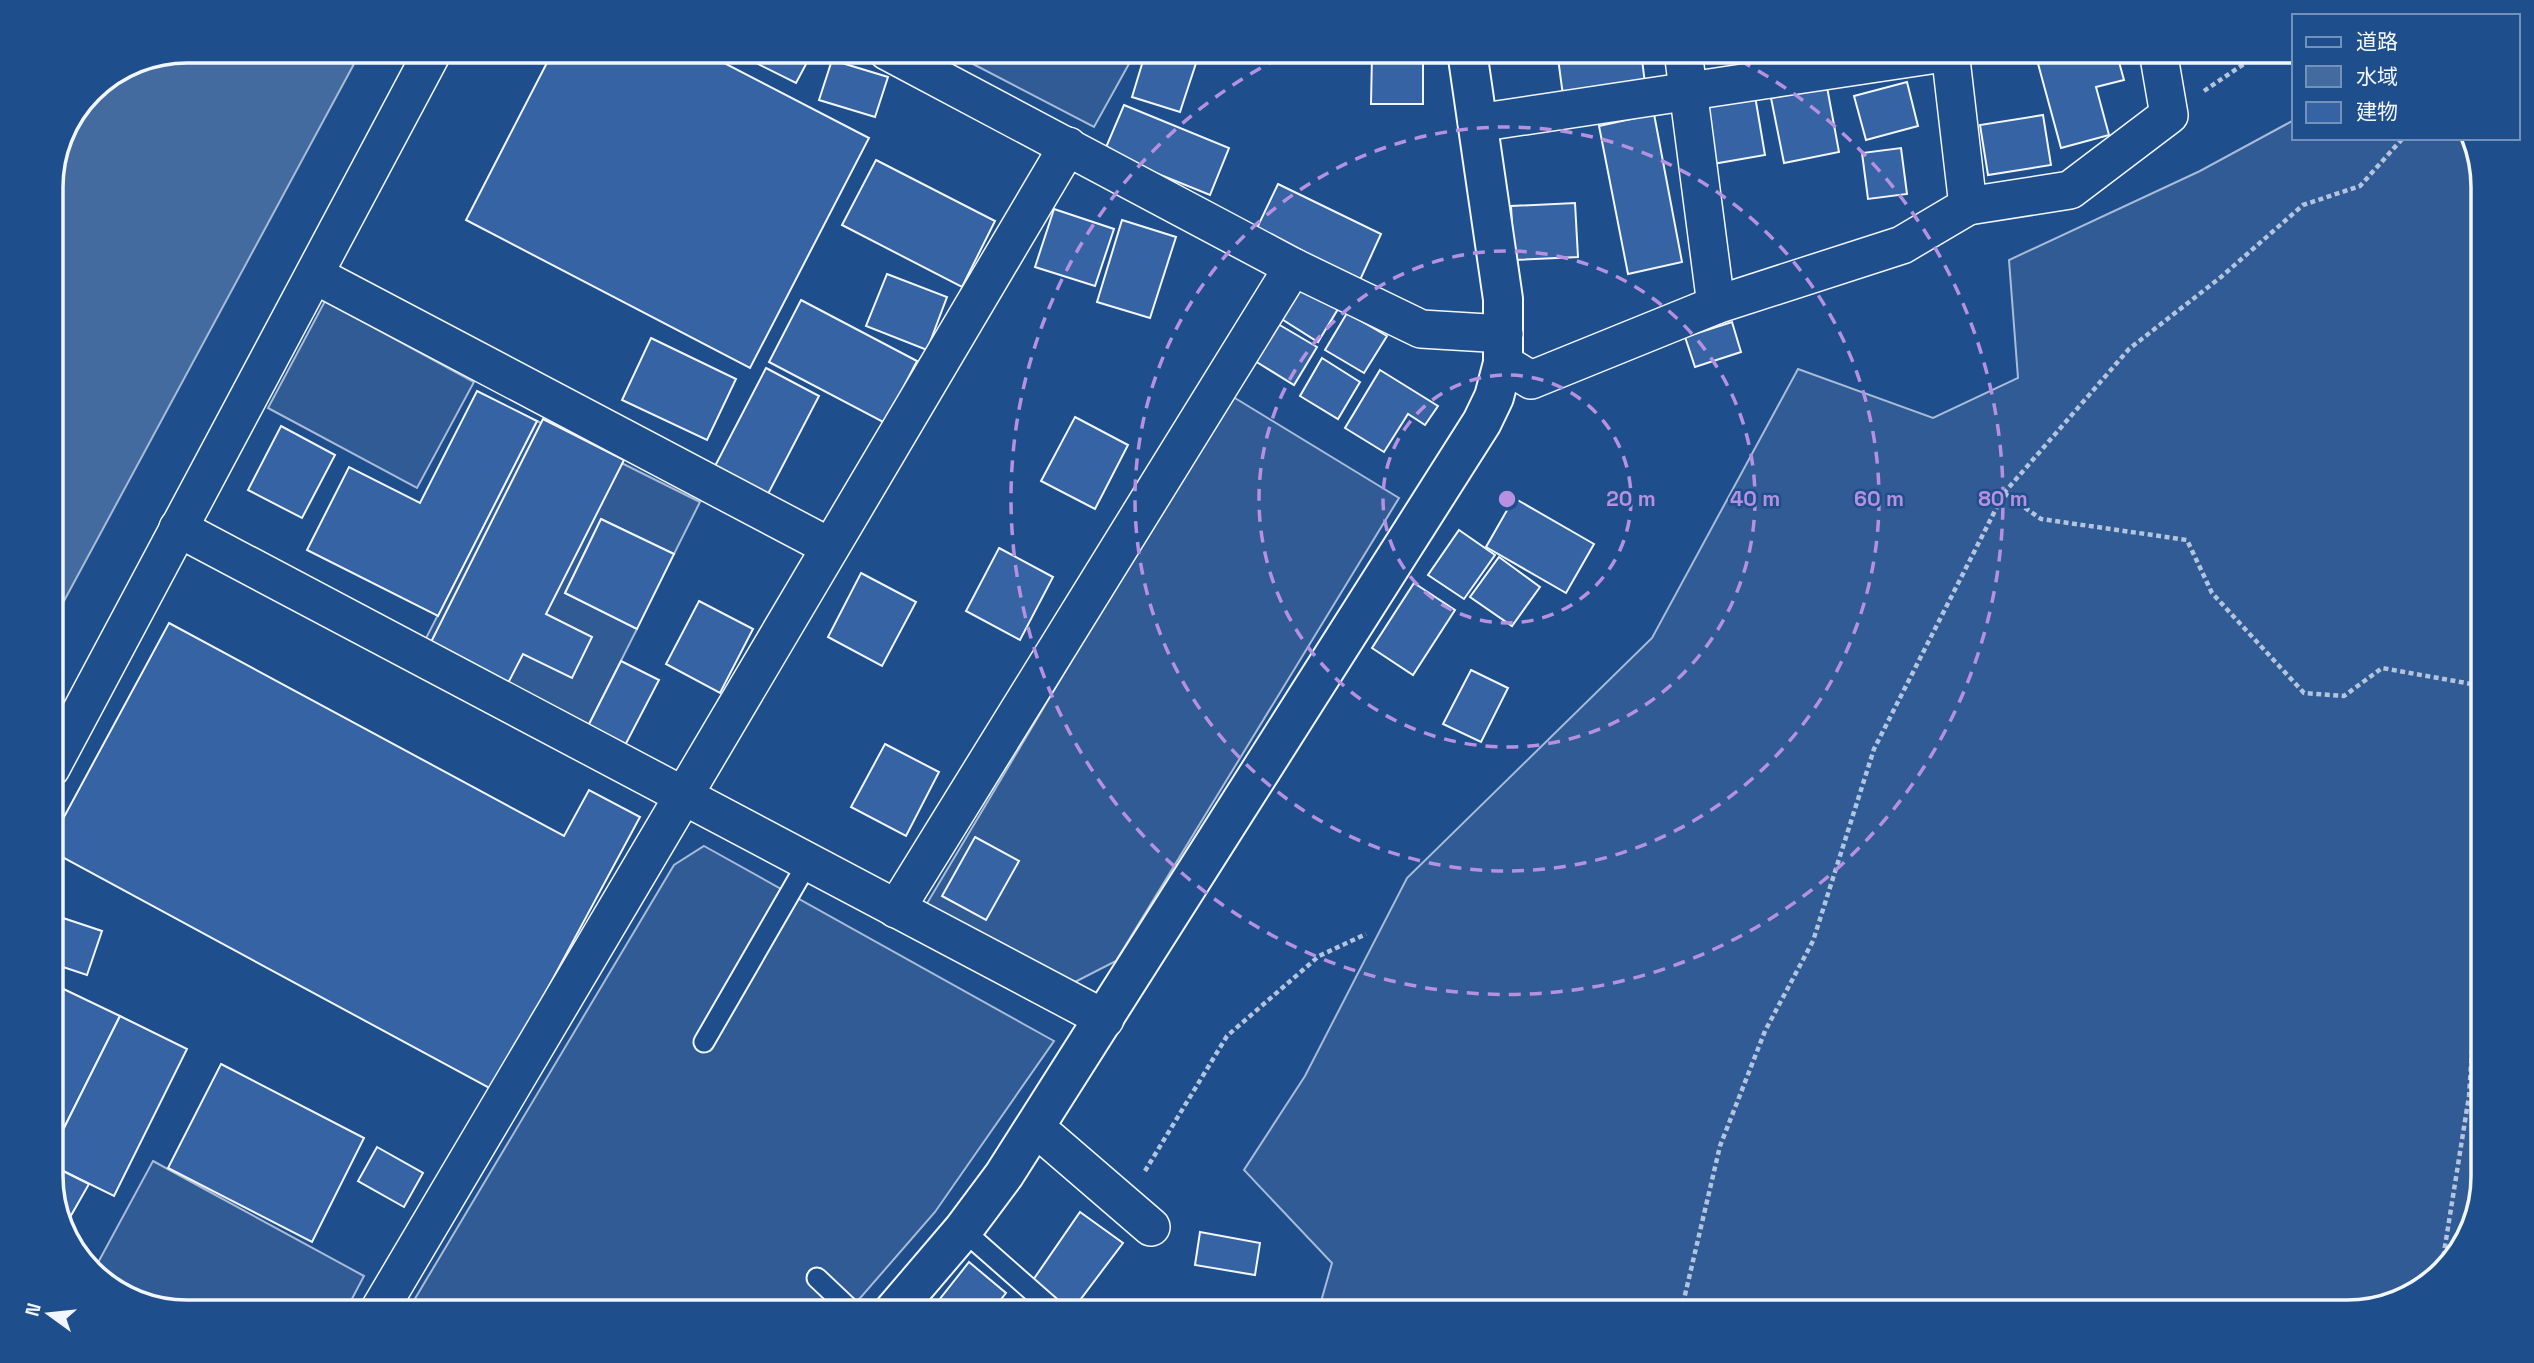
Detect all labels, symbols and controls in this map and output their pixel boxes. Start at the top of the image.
legend [2292,14,2520,140]
text: 道路 [2356,28,2398,55]
text: 水域 [2356,63,2398,90]
text: 建物 [2356,98,2398,125]
text: 20 m [1606,485,1656,512]
text: 40 m [1730,485,1780,512]
text: 60 m [1854,485,1904,512]
text: 80 m [1978,485,2028,512]
centre of rings [1495,487,1519,511]
north arrow [14,1279,84,1349]
text: N [19,1300,47,1319]

